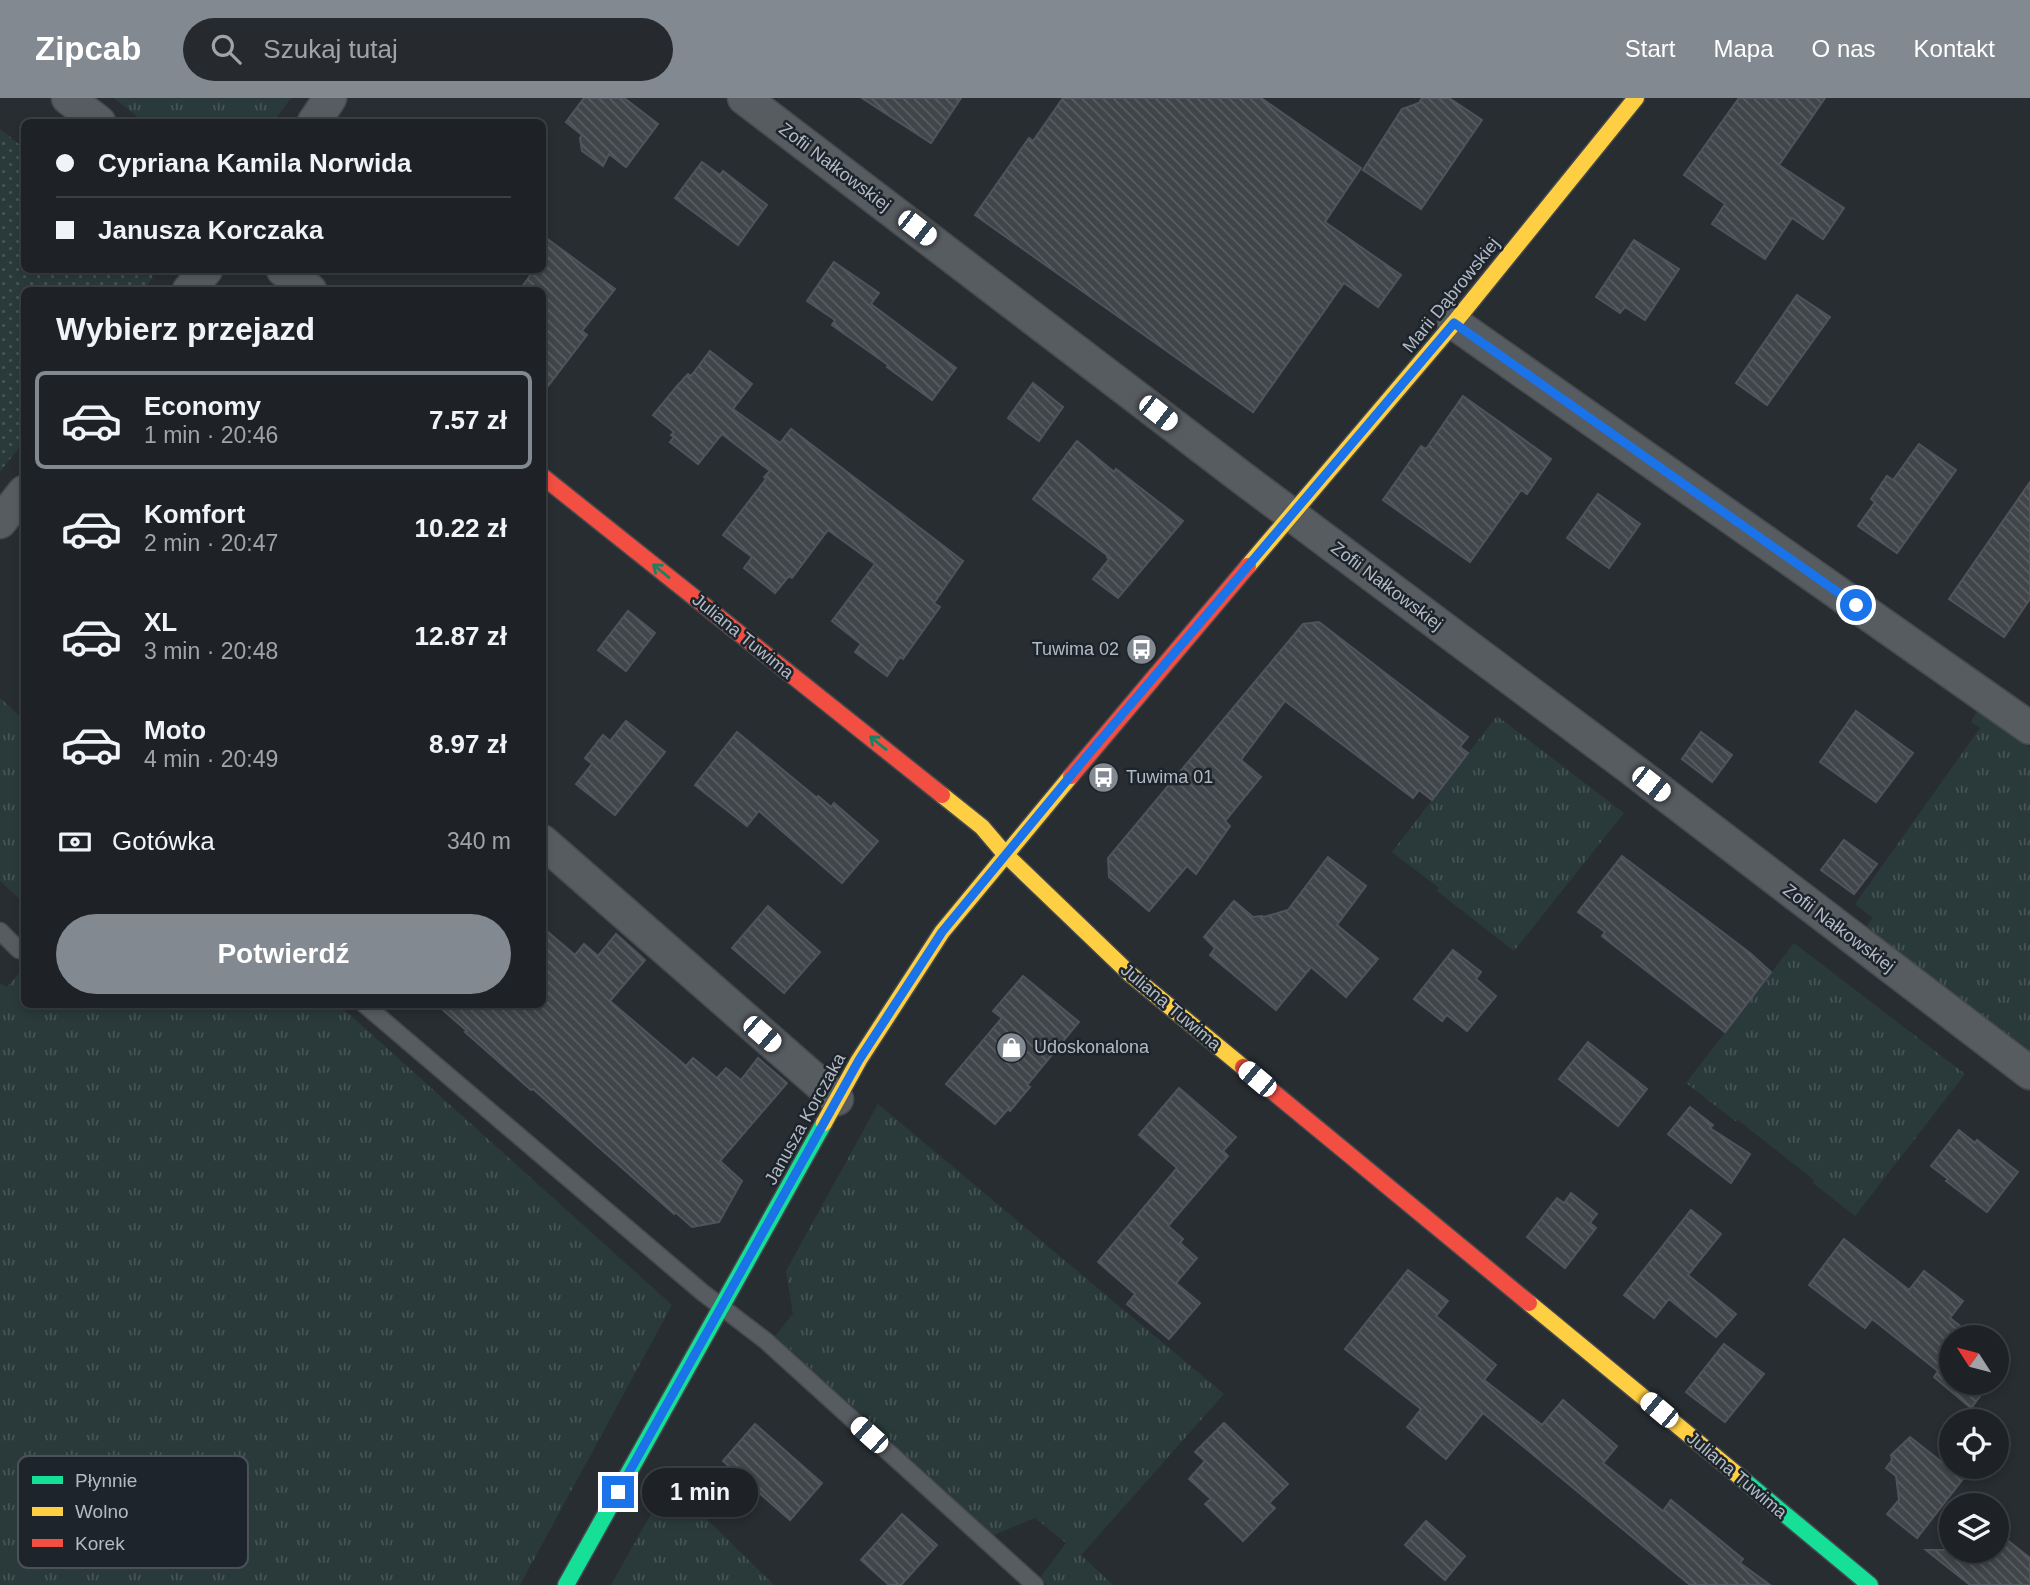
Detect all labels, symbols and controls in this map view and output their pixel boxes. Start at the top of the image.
search box [183,18,673,81]
text: Zipcab [35,30,141,67]
icon: search [207,30,245,68]
text: Szukaj tutaj [263,34,398,64]
text: Start [1625,35,1676,62]
text: Mapa [1714,35,1774,62]
text: O nas [1812,35,1876,62]
text: Kontakt [1914,35,1995,62]
street label: Zofii Nałkowskiej [775,119,895,215]
text: Cypriana Kamila Norwida [98,148,412,178]
car [894,207,941,249]
text: Janusza Korczaka [98,215,323,245]
street label: Marii Dąbrowskiej [1399,234,1503,356]
text: Wybierz przejazd [56,311,315,347]
icon: car [60,389,123,452]
text: Economy [144,391,261,421]
car [1135,392,1182,434]
text: 7.57 zł [429,405,507,435]
text: 1 min · 20:46 [144,422,278,448]
icon: car [60,497,123,560]
text: Komfort [144,499,245,529]
text: 10.22 zł [414,513,507,543]
text: 2 min · 20:47 [144,530,278,556]
street label: Zofii Nałkowskiej [1327,538,1447,634]
one-way arrow [653,563,671,578]
street label: Juliana Tuwima [688,589,798,683]
route start [1840,589,1872,621]
icon: car [60,605,123,668]
text: XL [144,607,177,637]
text: 12.87 zł [414,621,507,651]
bus stop icon: Tuwima 02 [1125,632,1159,666]
text: 3 min · 20:48 [144,638,278,664]
place label: Tuwima 02 [1032,639,1119,659]
icon: car [60,713,123,776]
text: Moto [144,715,206,745]
text: 8.97 zł [429,729,507,759]
one-way arrow [869,735,887,751]
text: 4 min · 20:49 [144,746,278,772]
bus stop icon: Tuwima 01 [1086,760,1120,794]
car [1628,763,1675,805]
place label: Tuwima 01 [1126,767,1213,787]
icon: cash [56,823,94,861]
text: Gotówka [112,826,215,856]
text: 340 m [447,828,511,854]
street label: Zofii Nałkowskiej [1779,880,1899,976]
button: Potwierdź [56,914,511,994]
street label: Juliana Tuwima [1117,959,1226,1055]
car [740,1012,785,1056]
shop icon: Udoskonalona [994,1030,1028,1064]
place label: Udoskonalona [1034,1037,1150,1057]
street label: Janusza Korczaka [761,1049,850,1188]
car [1235,1057,1280,1101]
north arrow [1939,1325,2009,1395]
map controls [1939,1325,2009,1563]
car [1637,1388,1682,1432]
button: locate [1939,1409,2009,1479]
car [847,1413,892,1457]
street label: Juliana Tuwima [1683,1427,1792,1523]
legend [18,1456,248,1568]
callout: 1 min [642,1468,758,1516]
text: Płynnie [75,1470,137,1491]
route end [602,1476,634,1508]
text: 1 min [670,1479,730,1505]
button: layers [1939,1493,2009,1563]
text: Wolno [75,1501,129,1522]
text: Korek [75,1533,125,1554]

